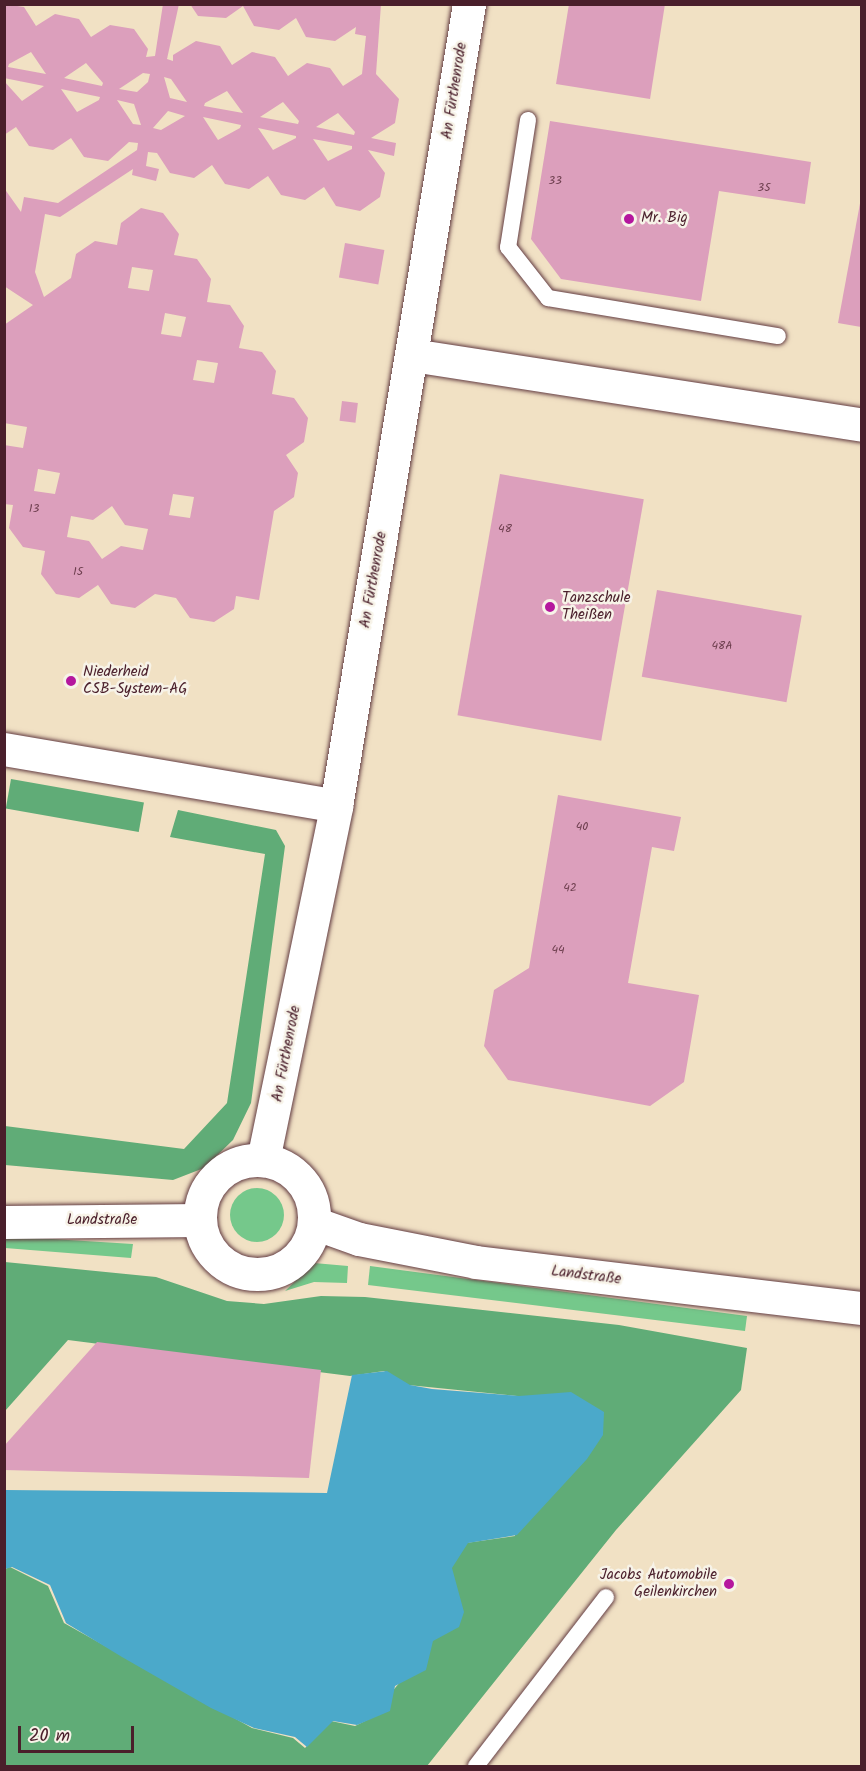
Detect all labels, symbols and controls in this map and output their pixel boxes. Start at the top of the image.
street label: An Fürthenrode [438,41,472,141]
house number: 33 [548,174,562,188]
house number: 35 [757,181,771,195]
place label: Mr. Big [641,210,688,228]
marker: Mr. Big [622,212,636,226]
house number: 13 [29,502,39,516]
house number: 48 [498,522,512,536]
street label: An Fürthenrode [357,530,391,630]
house number: 15 [73,565,83,579]
place label: Tanzschule Theißen [562,589,630,624]
marker: Tanzschule Theißen [543,600,557,614]
house number: 48A [711,639,733,653]
place label: Niederheid CSB-System-AG [83,663,187,698]
marker: Niederheid CSB-System-AG [64,674,78,688]
house number: 40 [576,820,588,834]
house number: 42 [563,881,577,895]
house number: 44 [551,943,565,957]
street label: An Fürthenrode [269,1004,305,1104]
street label: Landstraße [67,1212,137,1230]
street label: Landstraße [550,1263,622,1289]
place label: Jacobs Automobile Geilenkirchen [600,1566,717,1601]
marker: Jacobs Automobile Geilenkirchen [722,1577,736,1591]
scale bar [21,1714,136,1752]
text: 20 m [29,1722,70,1751]

